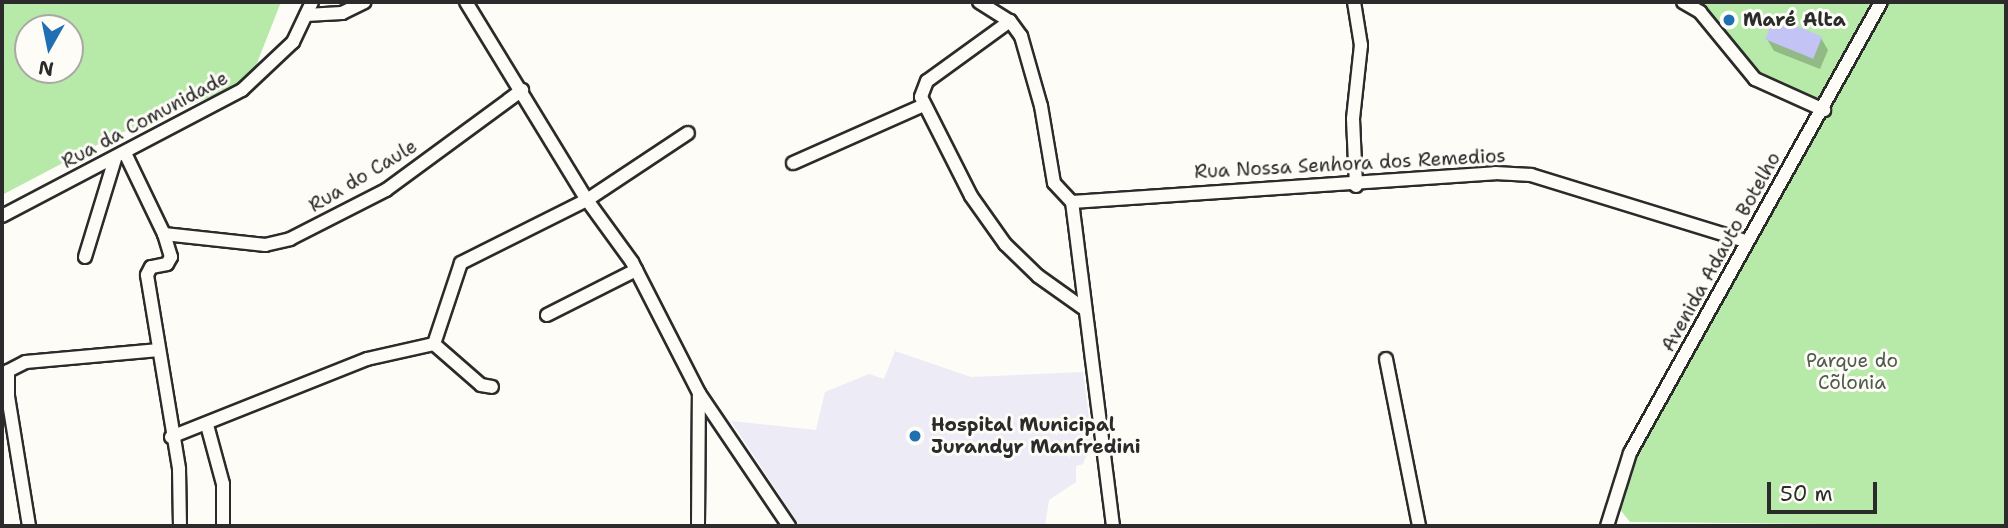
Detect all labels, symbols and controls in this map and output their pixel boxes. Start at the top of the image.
place label: Maré Alta [1743,9,1846,31]
marker: Maré Alta [1721,12,1737,28]
north arrow [14,14,84,84]
text: N [37,55,55,82]
street label: Rua da Comunidade [58,67,232,173]
street label: Rua do Caule [305,135,421,217]
street label: Rua Nossa Senhora dos Remedios [1194,144,1506,184]
street label: Avenida Adauto Botelho [1657,148,1785,356]
park label: Parque do Cõlonia [1806,350,1898,394]
place label: Hospital Municipal Jurandyr Manfredini [931,414,1141,458]
marker: Hospital Municipal Jurandyr Manfredini [905,426,925,446]
scale bar [1770,468,1880,512]
text: 50 m [1780,480,1833,508]

